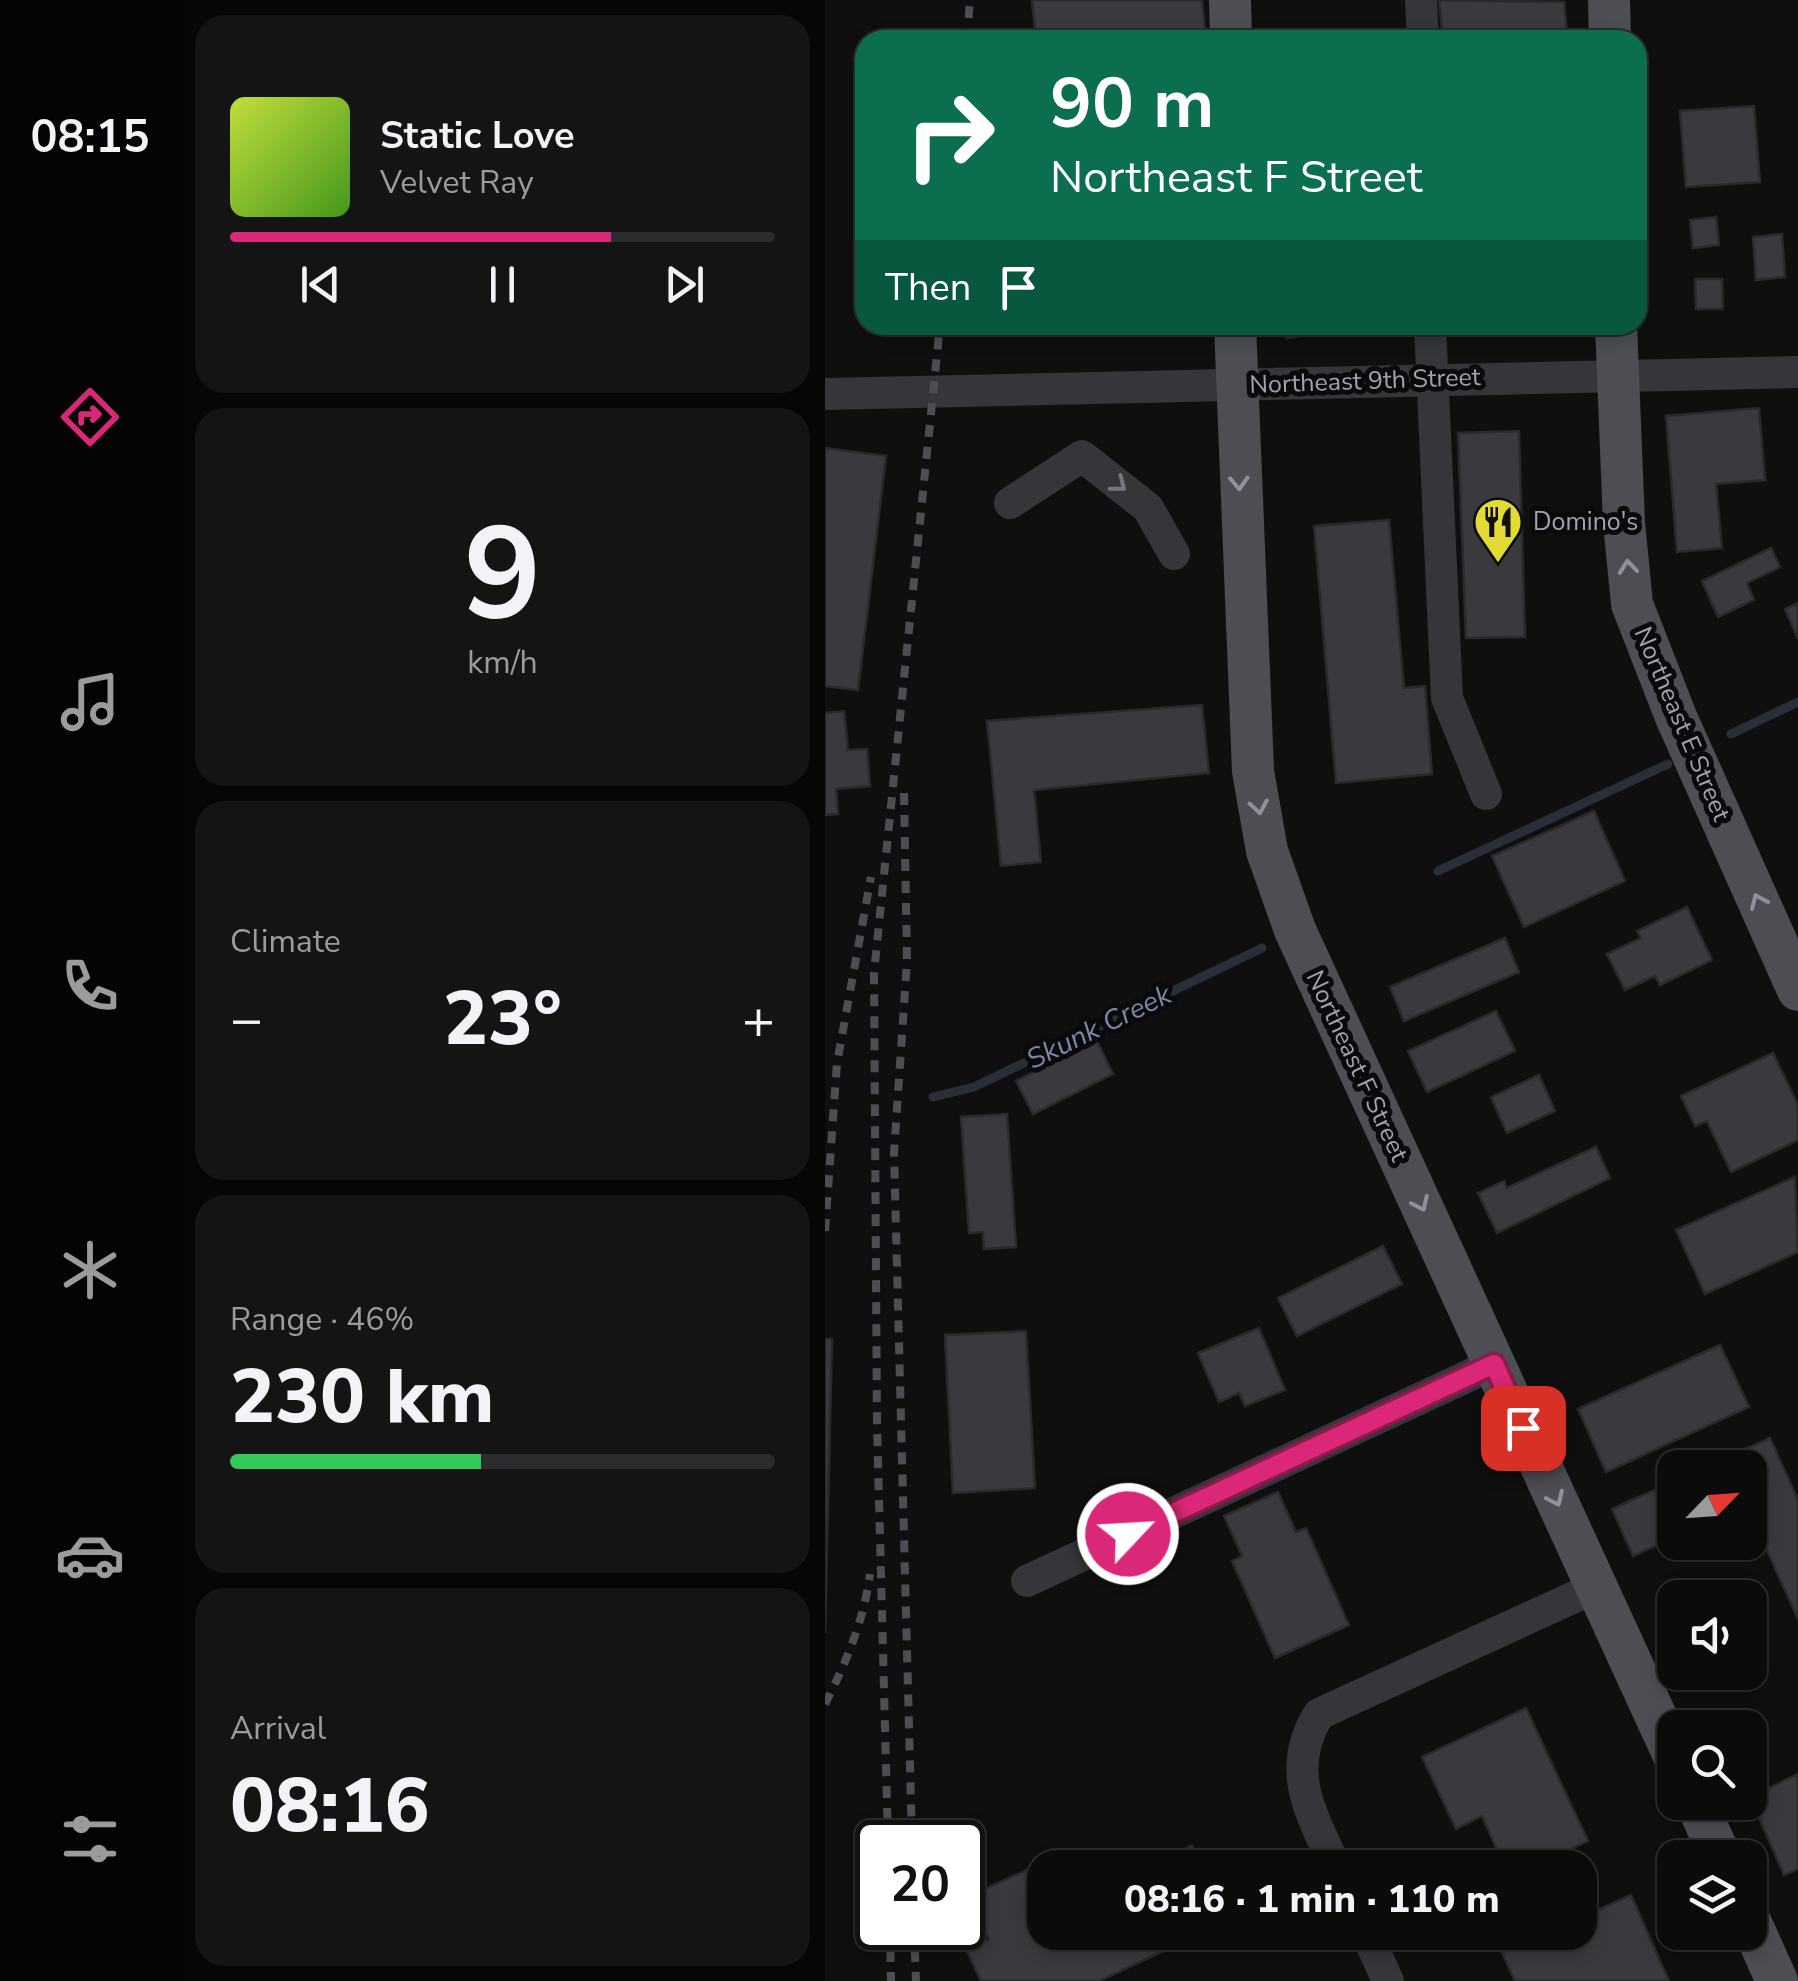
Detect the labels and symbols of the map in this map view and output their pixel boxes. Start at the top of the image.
street label: Northeast 9th Street [1249,360,1481,402]
one-way arrow [1107,473,1125,491]
one-way arrow [1229,475,1250,491]
restaurant icon: Domino's [1472,496,1524,564]
place label: Domino's [1533,505,1638,539]
one-way arrow [1618,558,1639,574]
street label: Northeast E Street [1626,622,1738,827]
one-way arrow [1248,799,1269,815]
one-way arrow [1750,893,1770,911]
street label: Northeast F Street [1298,965,1416,1167]
water label: Skunk Creek [1020,975,1179,1078]
one-way arrow [1408,1194,1428,1212]
pin [1481,1386,1566,1471]
north arrow [1657,1450,1767,1560]
position arrow [1076,1482,1180,1586]
one-way arrow [1544,1489,1564,1507]
speed limit sign: 20 [855,1820,985,1950]

